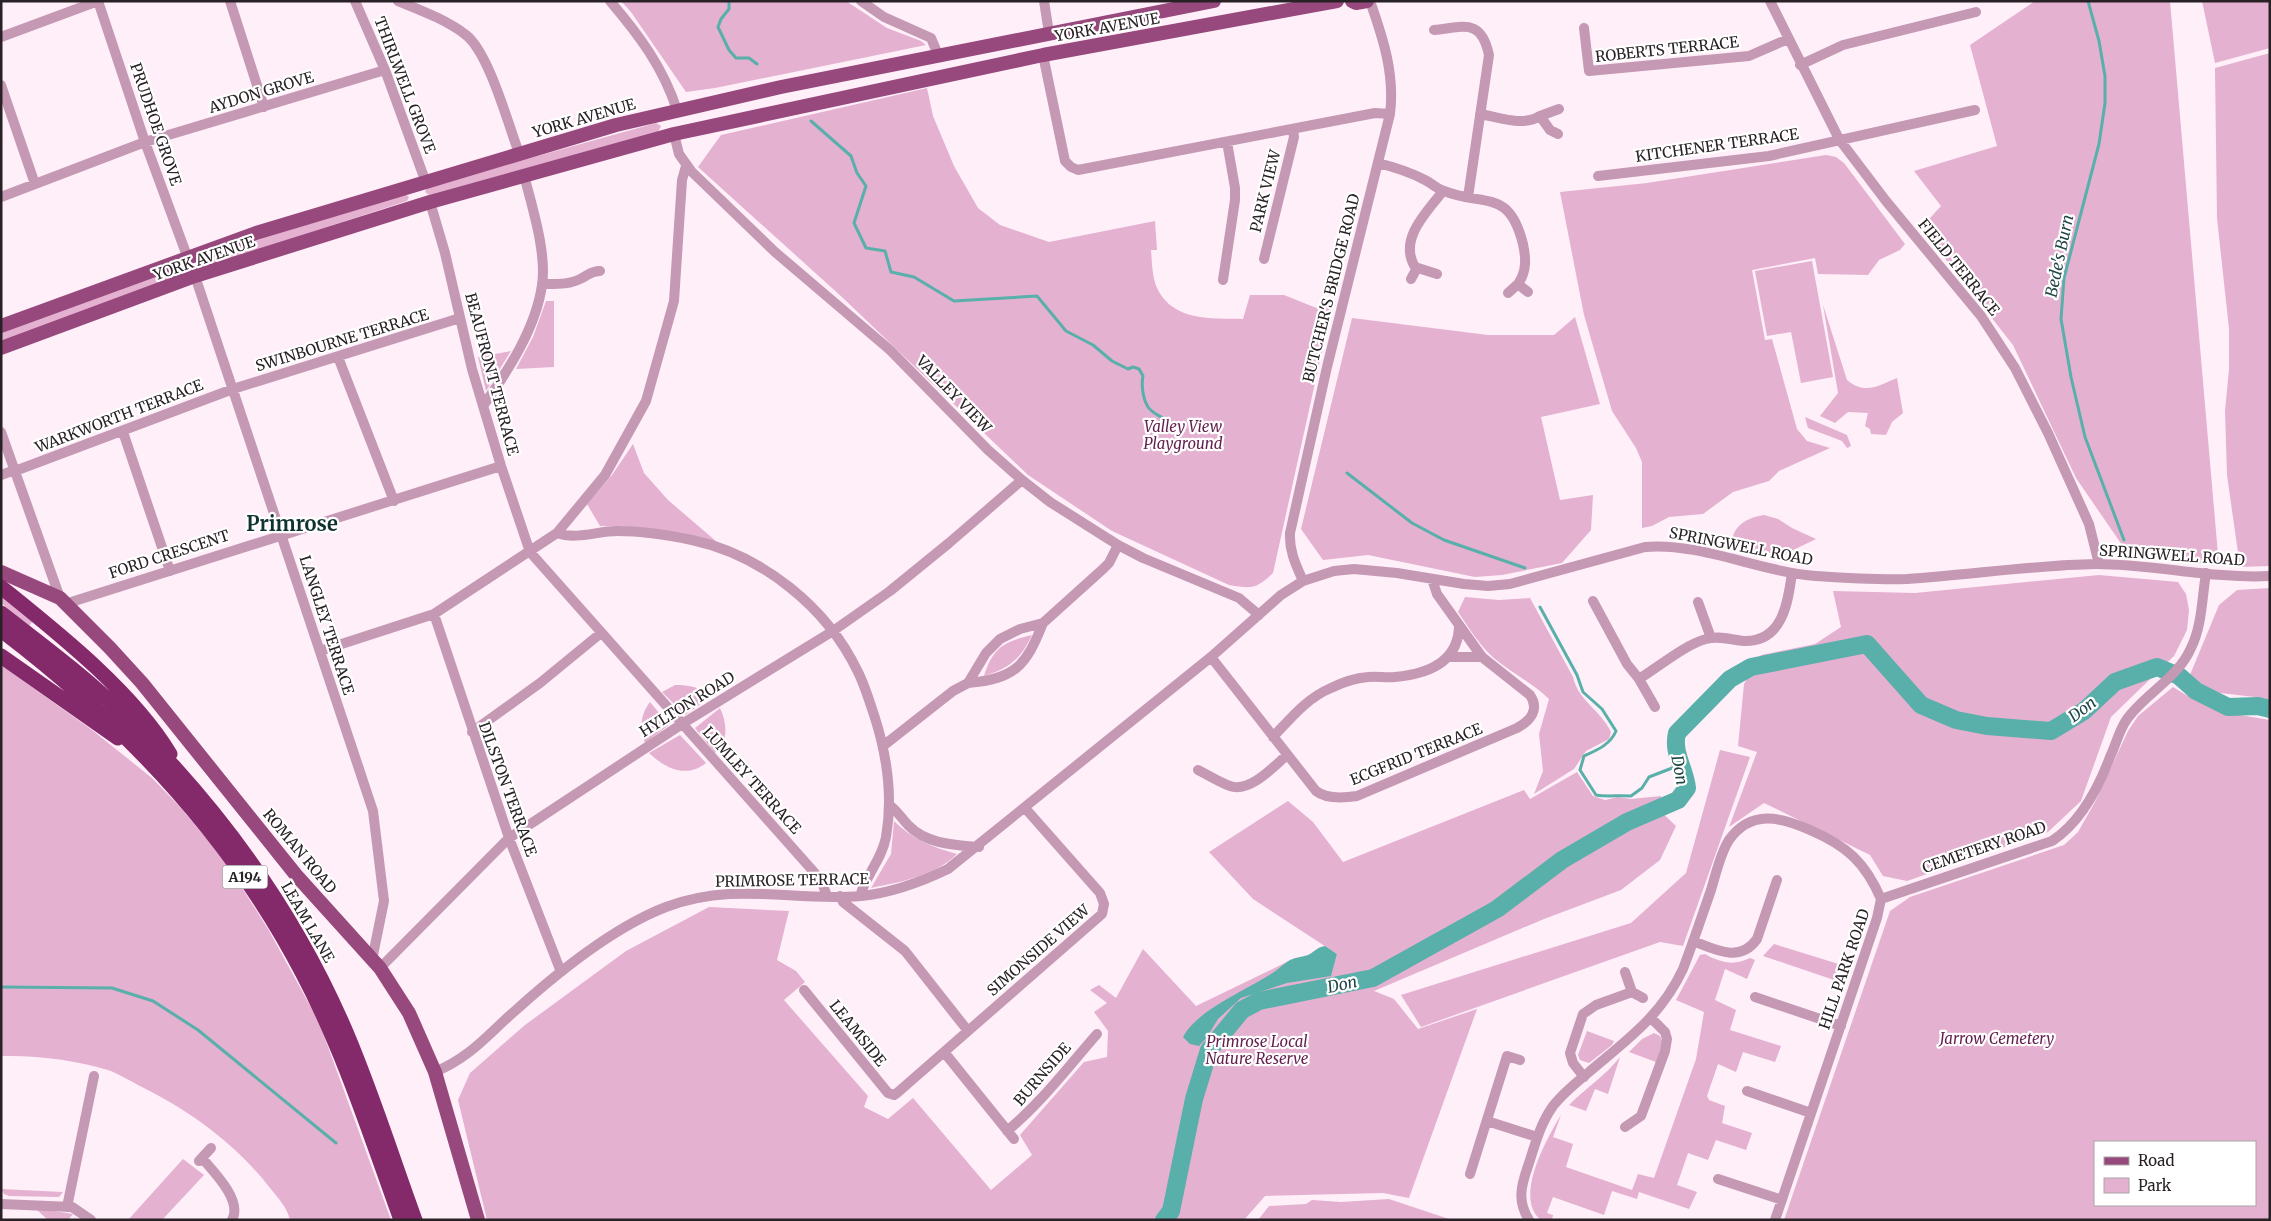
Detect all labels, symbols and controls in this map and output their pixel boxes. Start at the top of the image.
street label: YORK AVENUE [1052,8,1161,46]
street label: THIRLWELL GROVE [370,14,440,157]
street label: ROBERTS TERRACE [1594,32,1740,66]
street label: PRUDHOE GROVE [126,60,186,188]
street label: AYDON GROVE [205,67,316,117]
street label: YORK AVENUE [529,94,638,142]
street label: KITCHENER TERRACE [1634,124,1800,166]
street label: PARK VIEW [1246,147,1285,234]
street label: BUTCHER'S BRIDGE ROAD [1298,192,1364,384]
water label: Bede's Burn [2040,213,2078,299]
street label: FIELD TERRACE [1914,215,2004,320]
street label: YORK AVENUE [150,232,258,285]
street label: BEAUFRONT TERRACE [461,291,523,458]
street label: SWINBOURNE TERRACE [253,304,431,375]
street label: VALLEY VIEW [912,351,996,437]
street label: WARKWORTH TERRACE [31,375,206,457]
park label: Valley View Playground [1144,417,1223,453]
district label: Primrose [246,511,338,536]
street label: SPRINGWELL ROAD [1668,523,1814,569]
street label: FORD CRESCENT [106,525,232,582]
street label: SPRINGWELL ROAD [2099,540,2245,570]
street label: LANGLEY TERRACE [295,553,359,698]
street label: HYLTON ROAD [636,667,738,741]
water label: Don [2063,692,2100,727]
street label: DILSTON TERRACE [475,719,541,859]
street label: ECGFRID TERRACE [1347,719,1485,789]
street label: LUMLEY TERRACE [699,722,805,838]
water label: Don [1667,752,1693,787]
street label: ROMAN ROAD [259,805,341,897]
street label: CEMETERY ROAD [1920,817,2048,877]
road number: A194 [222,866,268,889]
street label: PRIMROSE TERRACE [715,869,870,891]
street label: LEAM LANE [277,878,339,966]
street label: SIMONSIDE VIEW [983,900,1094,1000]
street label: HILL PARK ROAD [1814,906,1874,1032]
water label: Don [1324,971,1359,997]
street label: LEAMSIDE [826,996,891,1070]
park label: Jarrow Cemetery [1938,1029,2054,1048]
park label: Primrose Local Nature Reserve [1205,1032,1309,1068]
street label: BURNSIDE [1009,1038,1075,1110]
legend [2094,1141,2256,1206]
text: Road [2138,1151,2174,1170]
text: Park [2138,1176,2172,1195]

